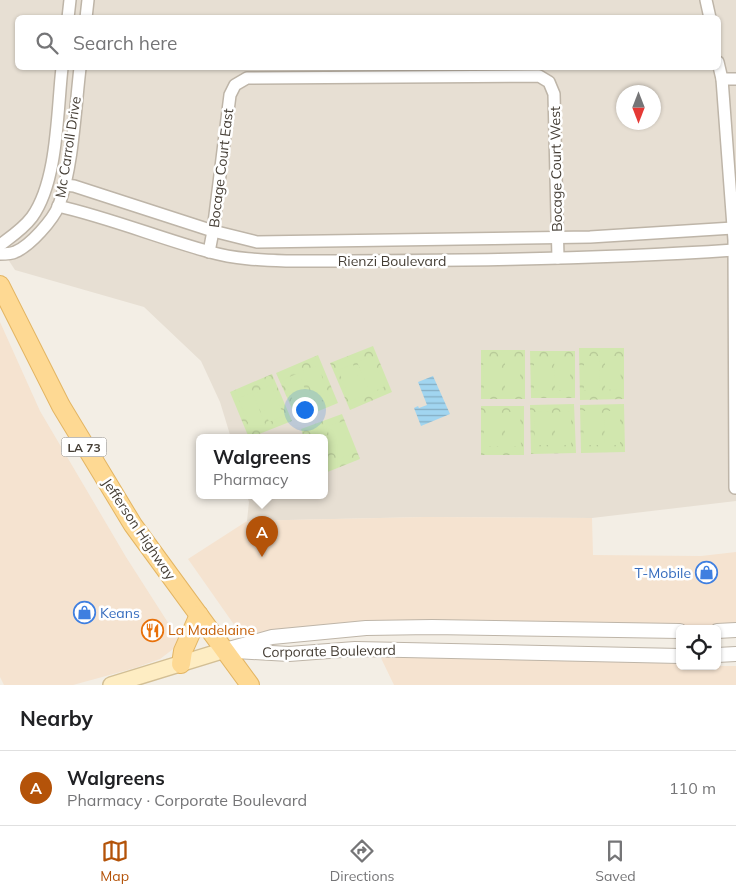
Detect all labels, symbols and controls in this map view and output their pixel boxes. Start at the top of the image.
search box [15,15,721,70]
icon: search [33,29,61,57]
text: Search here [73,31,177,55]
north arrow [616,85,661,130]
street label: Mc Carroll Drive [51,95,85,199]
street label: Bocage Court West [546,106,566,232]
street label: Bocage Court East [205,107,237,229]
street label: Rienzi Boulevard [338,252,446,270]
your location [292,397,318,423]
popup [196,434,328,499]
road number: LA 73 [62,438,106,457]
text: Walgreens [213,445,311,469]
text: Pharmacy [213,469,288,489]
street label: Jefferson Highway [98,475,180,584]
pin: A [246,516,278,557]
shop icon: T-Mobile [695,561,719,585]
place label: T-Mobile [635,564,691,582]
shop icon: Keans [72,601,96,625]
place label: Keans [100,604,140,622]
restaurant icon: La Madelaine [140,618,164,642]
place label: La Madelaine [168,621,255,639]
map controls [676,625,721,670]
button: locate [676,625,721,670]
street label: Corporate Boulevard [262,641,396,661]
text: Nearby [20,705,93,731]
text: Walgreens [67,766,165,790]
text: A [30,778,42,798]
text: 110 m [669,778,716,798]
text: Pharmacy · Corporate Boulevard [67,790,307,810]
tab: Map [100,837,129,885]
tab: Directions [330,837,395,885]
tab: Saved [595,837,636,885]

